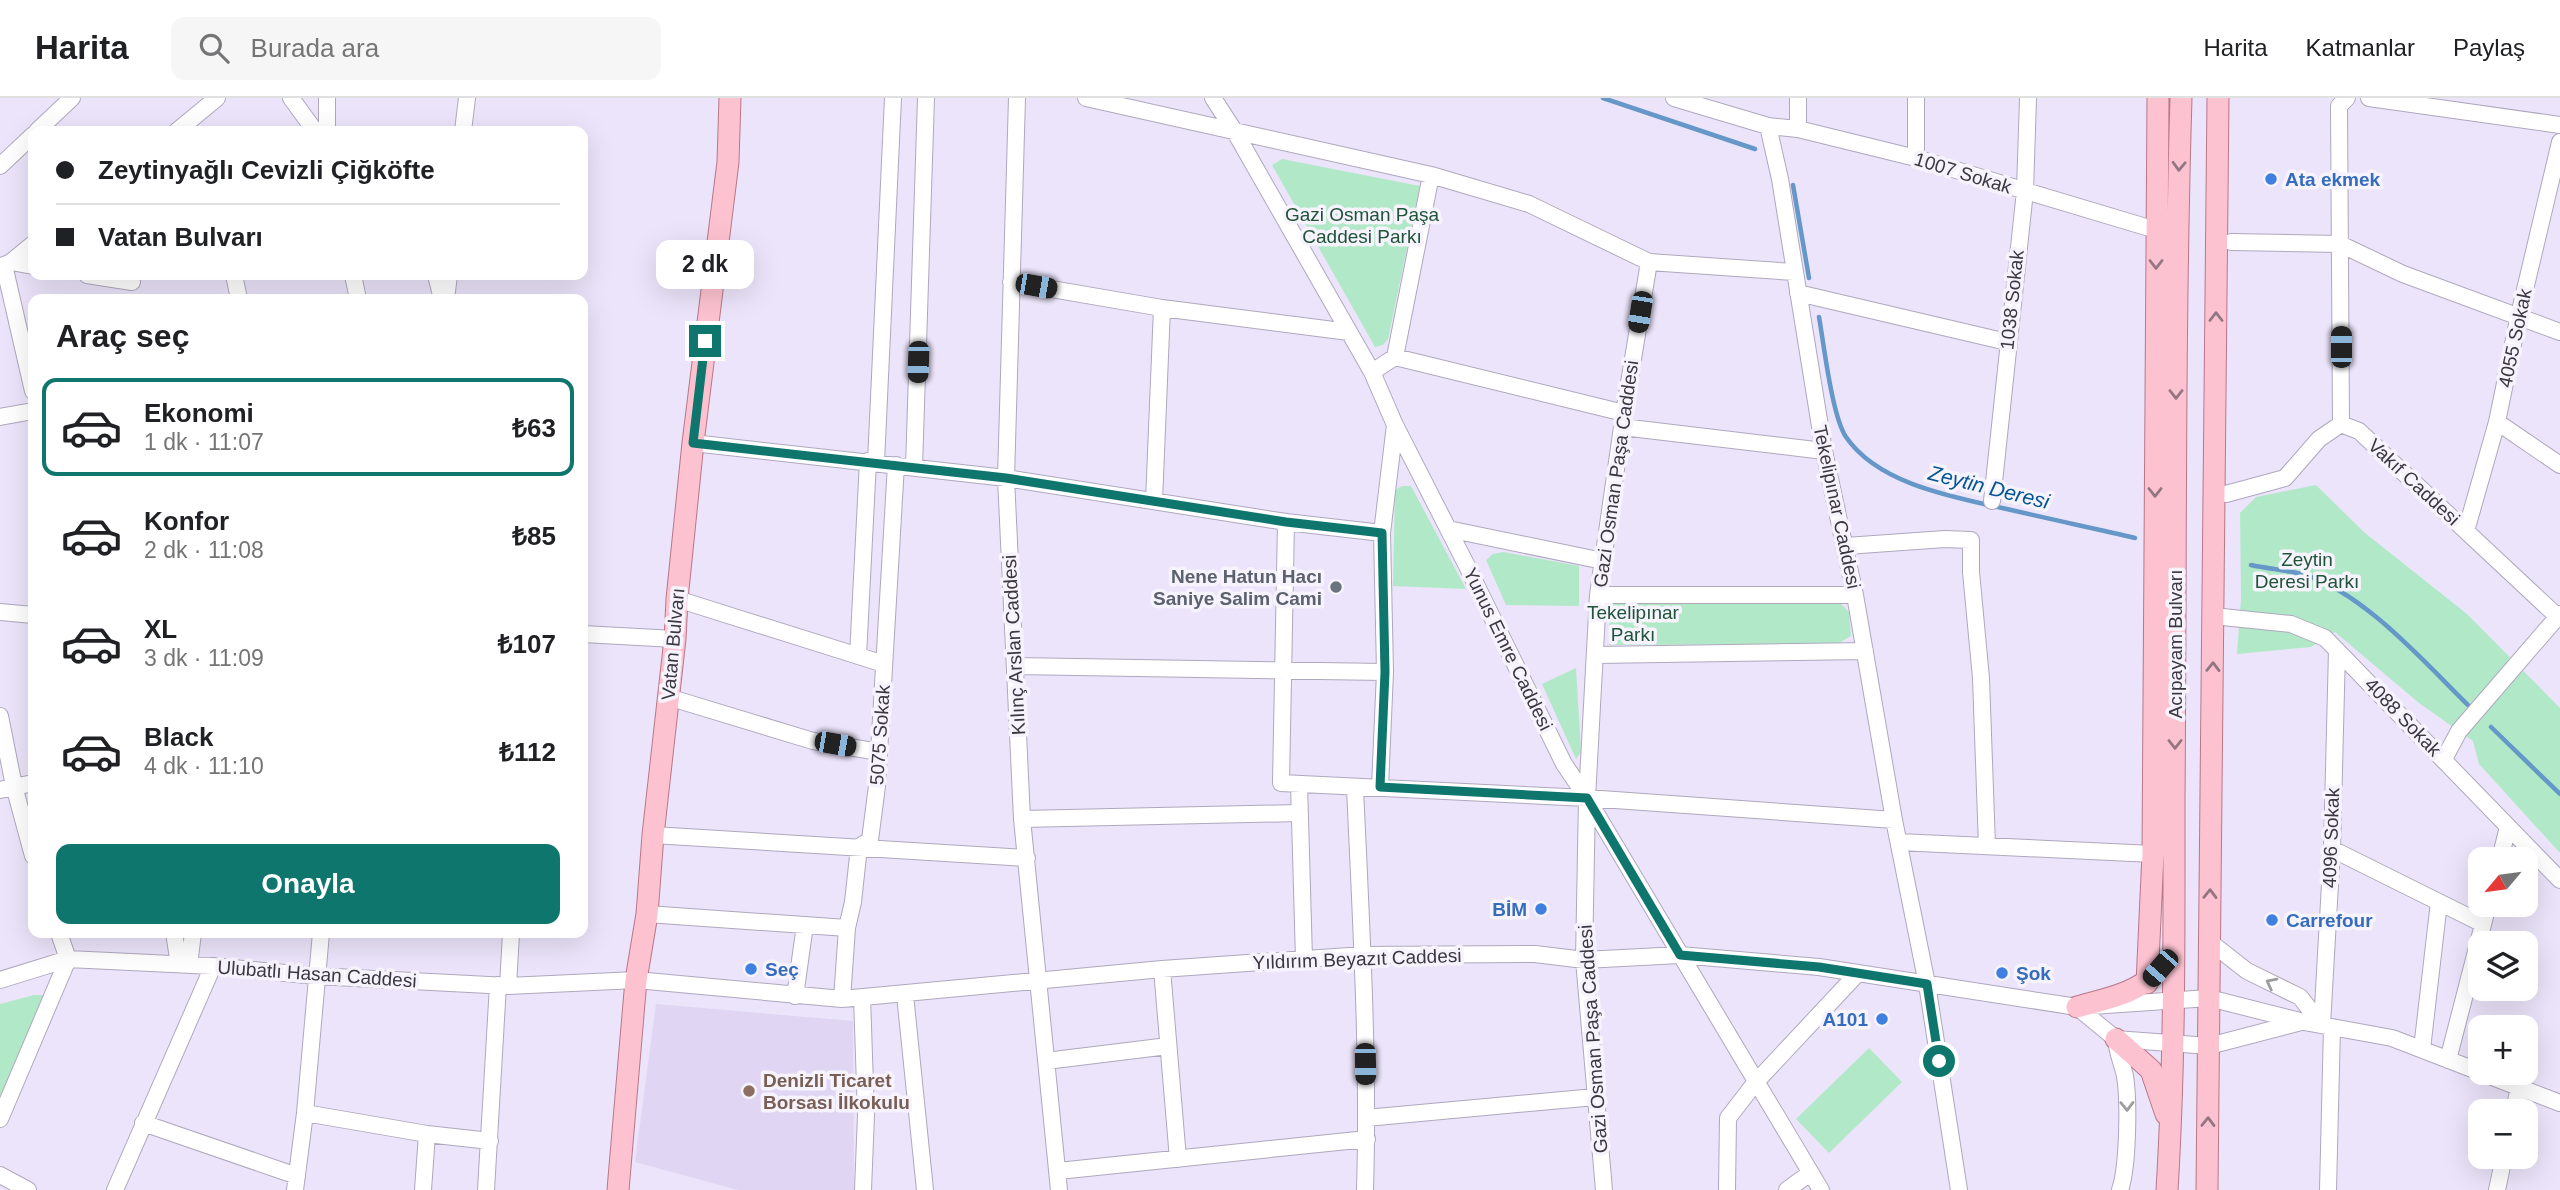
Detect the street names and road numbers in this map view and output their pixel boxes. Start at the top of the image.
street label: 1007 Sokak [1912,148,2015,198]
street label: 1038 Sokak [1996,249,2028,351]
street label: 4055 Sokak [2494,286,2536,389]
street label: Gazi Osman Paşa Caddesi [1590,359,1642,589]
street label: Tekelipınar Caddesi [1809,423,1865,591]
street label: Vakıf Caddesi [2364,434,2464,530]
street label: Kılınç Arslan Caddesi [999,554,1029,736]
street label: Yunus Emre Caddesi [1459,564,1557,734]
street label: Acıpayam Bulvarı [2165,570,2186,718]
street label: Vatan Bulvarı [658,587,688,701]
street label: 4088 Sokak [2361,674,2446,761]
street label: 5075 Sokak [866,684,894,786]
street label: 4096 Sokak [2319,787,2343,889]
street label: Gazi Osman Paşa Caddesi [1575,924,1611,1154]
street label: Yıldırım Beyazıt Caddesi [1252,945,1462,973]
street label: Ulubatlı Hasan Caddesi [217,957,417,991]

